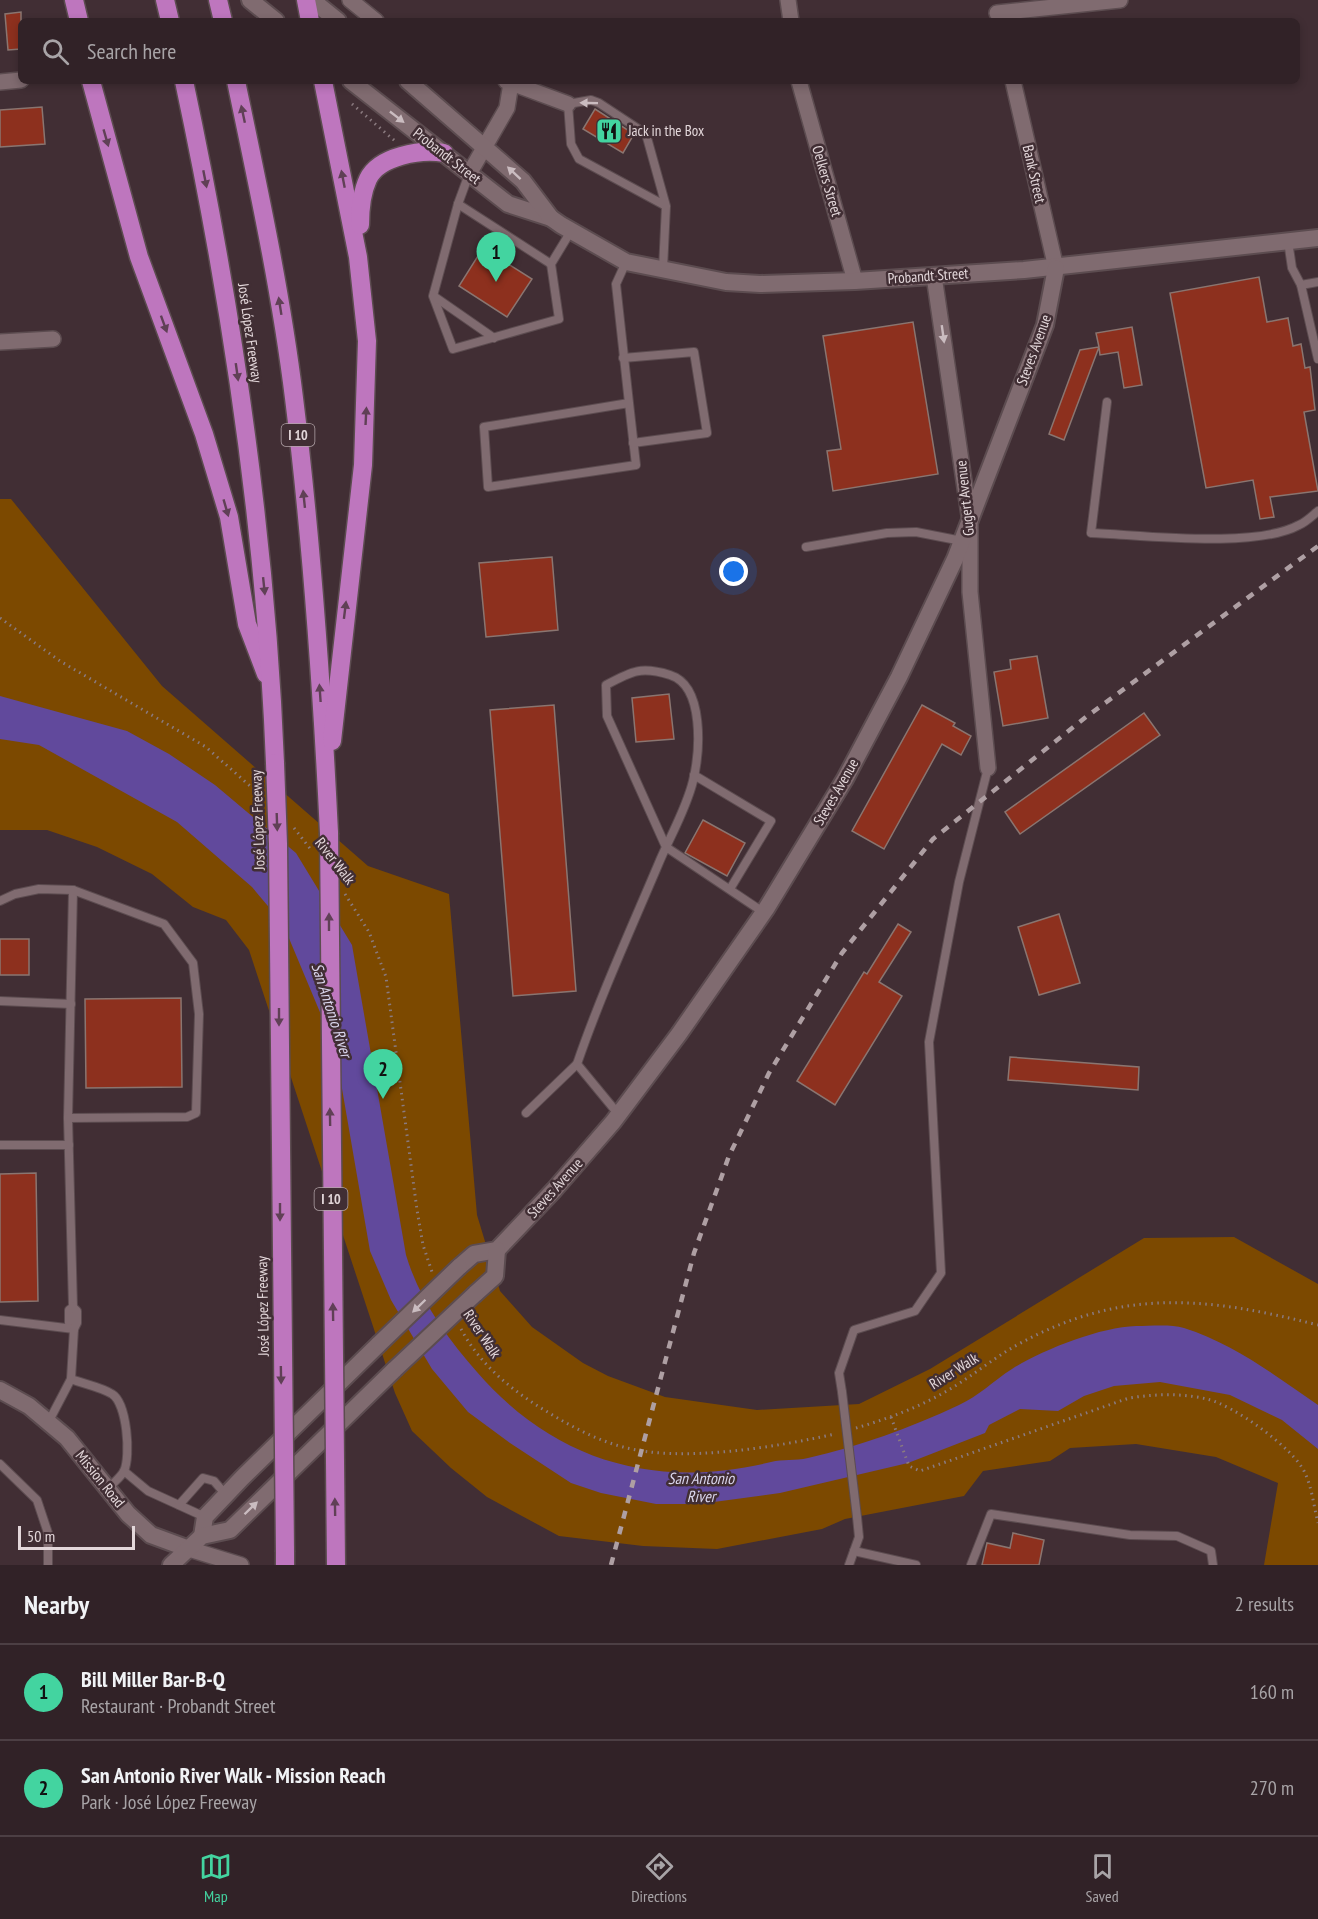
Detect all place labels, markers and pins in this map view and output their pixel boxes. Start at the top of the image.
restaurant icon: Jack in the Box [594,116,624,146]
place label: Jack in the Box [627,121,704,140]
pin: 1 [476,232,516,282]
pin: 2 [364,1050,403,1099]

